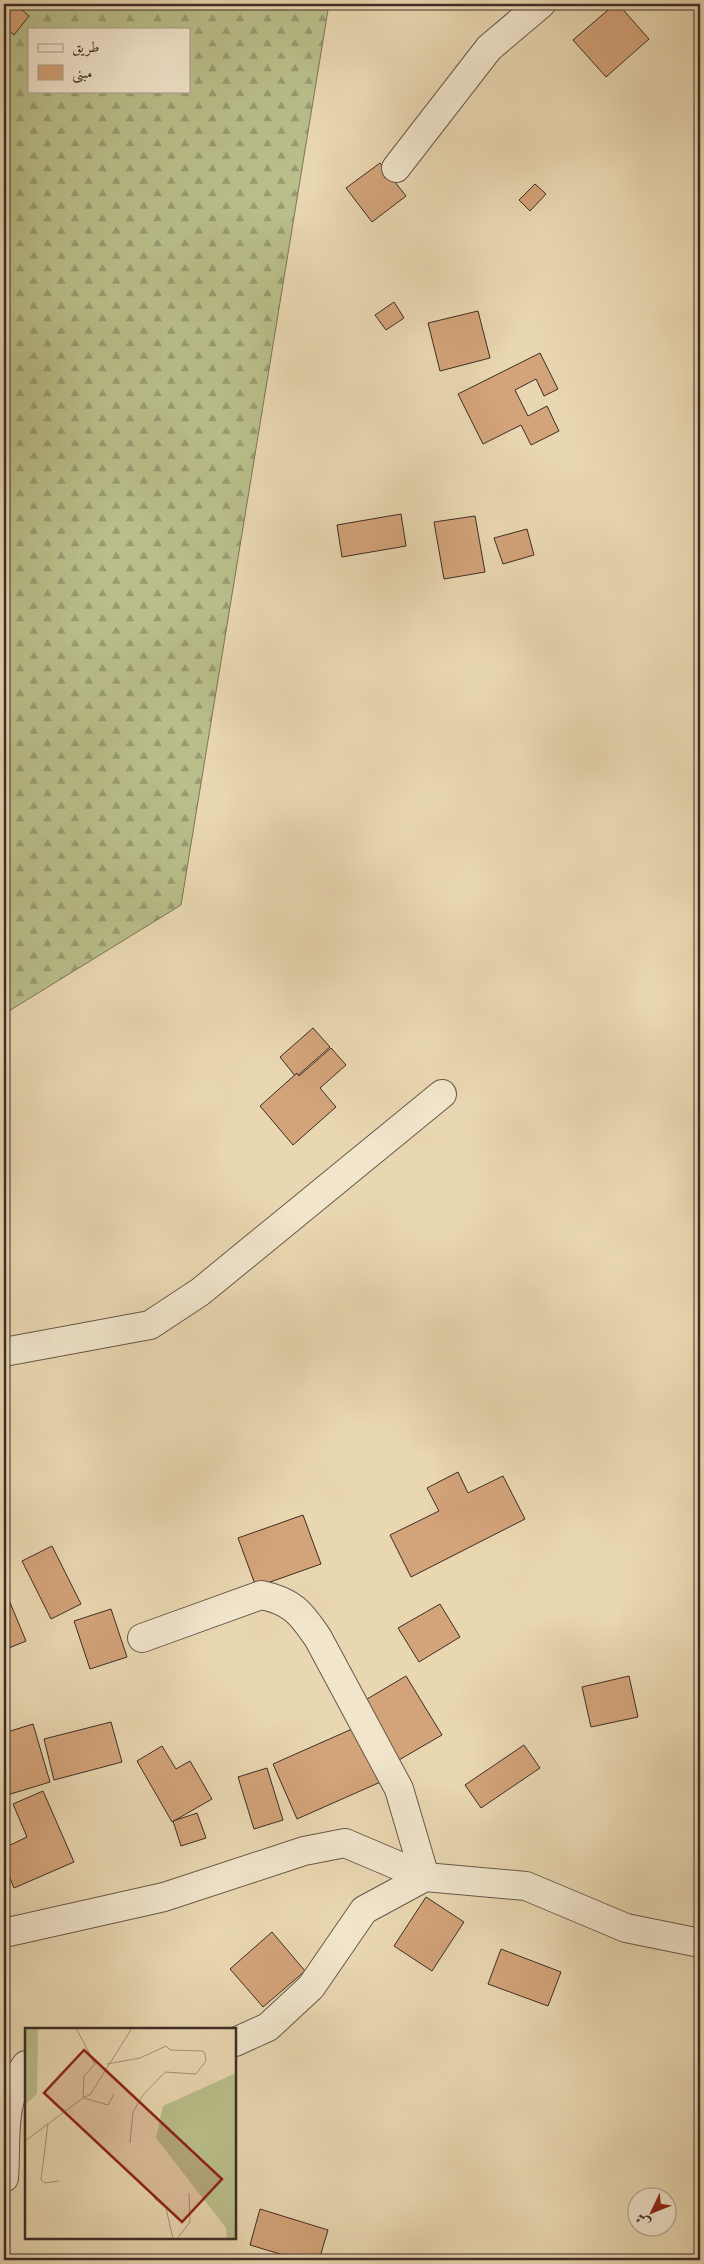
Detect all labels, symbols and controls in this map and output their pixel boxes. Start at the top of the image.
legend [28,28,190,92]
text: طريق [72,37,99,57]
text: مبنى [72,63,92,84]
inset map [25,2028,236,2239]
north arrow [626,2186,676,2236]
text: ش [631,2209,655,2232]

